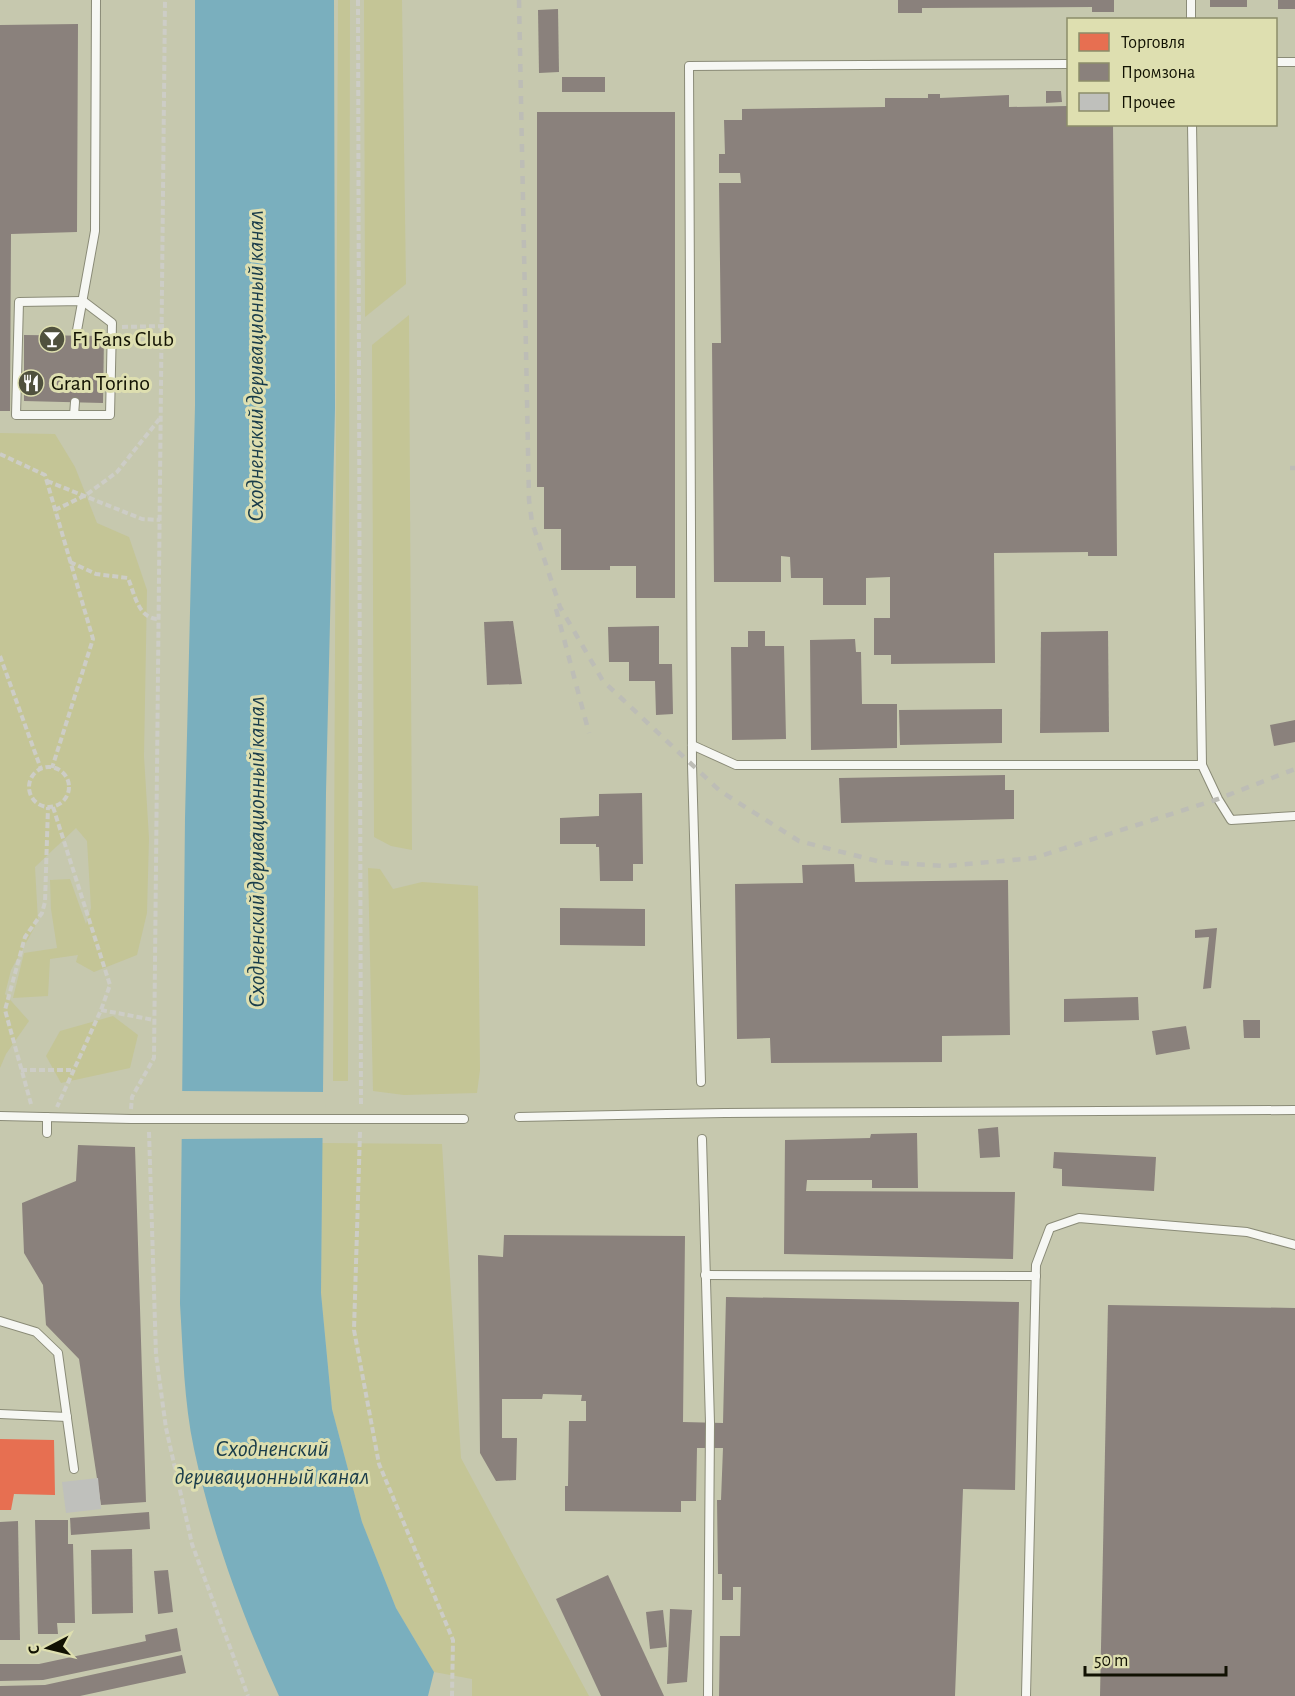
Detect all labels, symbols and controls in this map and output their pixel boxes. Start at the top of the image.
legend [1067,18,1277,126]
text: Торговля [1121,34,1185,52]
text: Промзона [1121,64,1195,82]
text: Прочее [1121,94,1176,112]
water label: Сходненский деривационный канал [244,210,268,522]
bar icon: F1 Fans Club [37,324,67,354]
place label: F1 Fans Club [72,328,174,350]
restaurant icon: Gran Torino [16,368,46,398]
place label: Gran Torino [51,372,150,394]
water label: Сходненский деривационный канал [245,696,269,1008]
water label: Сходненский деривационный канал [175,1437,369,1489]
north arrow [18,1618,78,1678]
scale bar [1085,1639,1226,1677]
text: С [26,1644,43,1655]
text: 50 m [1094,1652,1128,1670]

